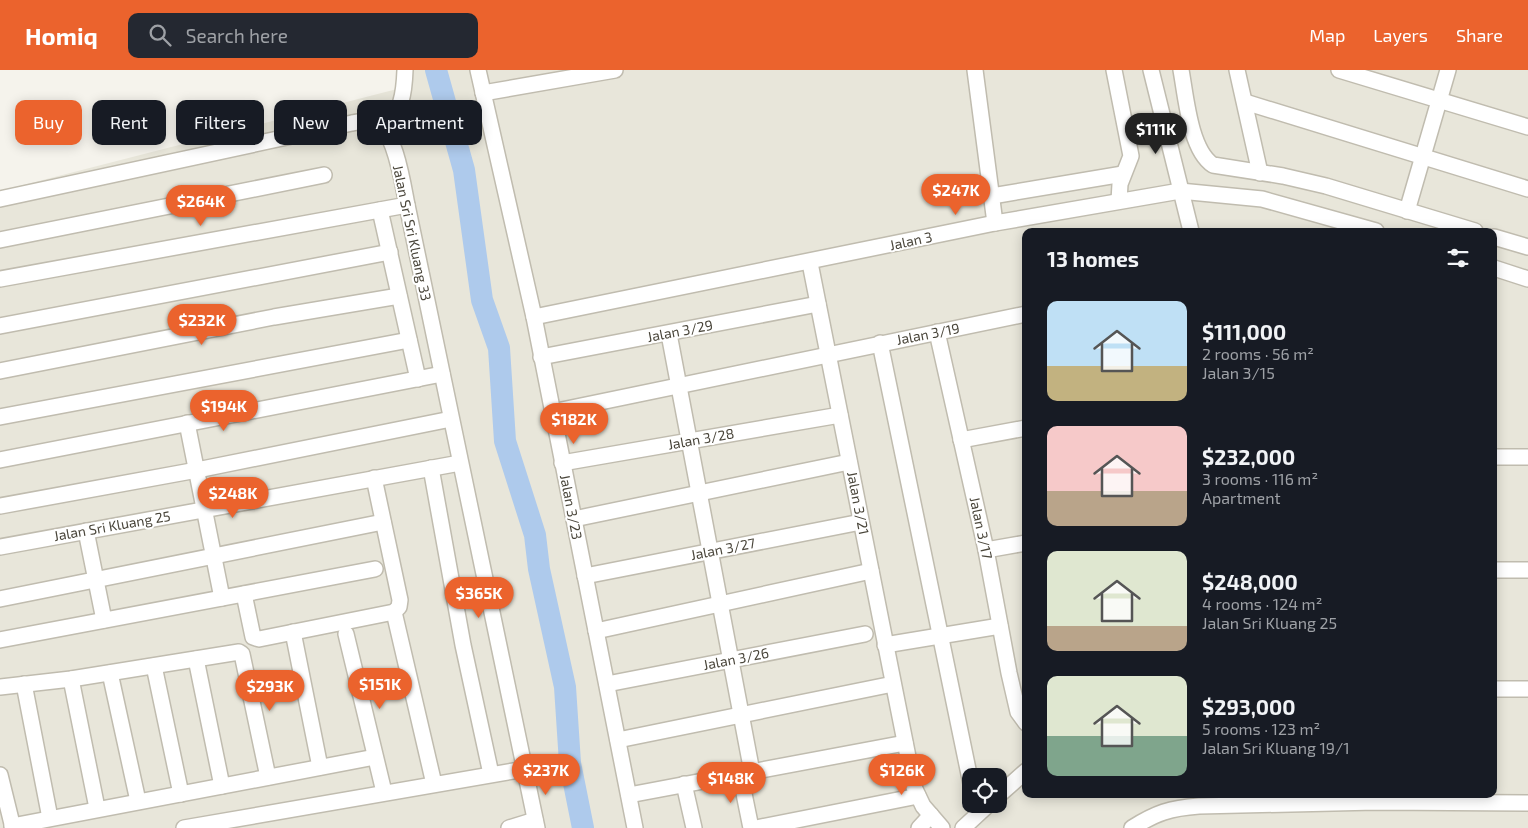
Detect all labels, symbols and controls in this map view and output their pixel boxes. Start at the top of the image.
search box [128,13,478,58]
text: Homiq [25,21,98,50]
icon: search [146,21,174,49]
text: Search here [186,24,288,47]
text: Map [1309,24,1345,46]
text: Layers [1373,24,1428,46]
text: Share [1456,24,1503,46]
chip: Buy [15,100,82,145]
chip: Rent [92,100,166,145]
chip: Filters [176,100,264,145]
chip: New [274,100,347,145]
chip: Apartment [357,100,482,145]
pin: $111K [1121,112,1191,155]
text: $111K [1136,119,1176,138]
street label: Jalan Sri Sri Kluang 33 [390,163,435,302]
pin: $247K [921,174,991,216]
text: $247K [932,180,980,199]
pin: $264K [166,184,236,227]
text: $264K [177,191,225,210]
street label: Jalan 3 [888,228,934,253]
icon: filters [1444,244,1472,272]
text: 13 homes [1047,246,1139,271]
pin: $232K [167,304,237,346]
text: $232K [178,310,226,329]
street label: Jalan 3/29 [646,316,714,345]
street label: Jalan 3/19 [895,319,961,348]
text: $111,000 [1202,319,1286,344]
icon: home [1087,321,1147,381]
text: 2 rooms · 56 m² [1202,344,1314,363]
text: Jalan 3/15 [1202,363,1275,382]
pin: $194K [189,390,259,432]
text: $194K [201,396,247,415]
pin: $182K [539,402,609,445]
text: $182K [551,409,597,428]
street label: Jalan 3/28 [666,424,735,453]
text: $232,000 [1202,444,1295,469]
icon: home [1087,446,1147,506]
text: 3 rooms · 116 m² [1202,469,1318,488]
street label: Jalan 3/21 [844,470,873,536]
street label: Jalan 3/23 [557,473,586,541]
pin: $248K [198,476,268,519]
text: $248K [209,483,257,502]
text: Apartment [1202,488,1281,507]
street label: Jalan 3/17 [967,495,996,561]
street label: Jalan Sri Kluang 25 [52,507,172,544]
street label: Jalan 3/27 [689,534,757,563]
text: $248,000 [1202,569,1298,594]
icon: home [1087,571,1147,631]
pin: $365K [444,576,514,619]
text: $365K [456,583,502,602]
text: 4 rooms · 124 m² [1202,594,1322,613]
text: Jalan Sri Kluang 25 [1202,613,1337,632]
street label: Jalan 3/26 [702,644,770,673]
pin: $151K [345,668,415,710]
pin: $293K [235,670,305,712]
text: $151K [359,674,401,693]
text: $293K [246,676,294,695]
text: $293,000 [1202,694,1296,719]
icon: home [1087,696,1147,756]
text: 5 rooms · 123 m² [1202,719,1320,738]
text: Jalan Sri Kluang 19/1 [1202,738,1350,757]
pin: $237K [511,754,581,796]
pin: $126K [867,754,937,796]
text: $237K [523,760,569,779]
text: $126K [879,760,925,779]
pin: $148K [696,762,766,804]
text: $148K [708,768,754,787]
map controls [962,768,1007,813]
button: locate [962,768,1007,813]

